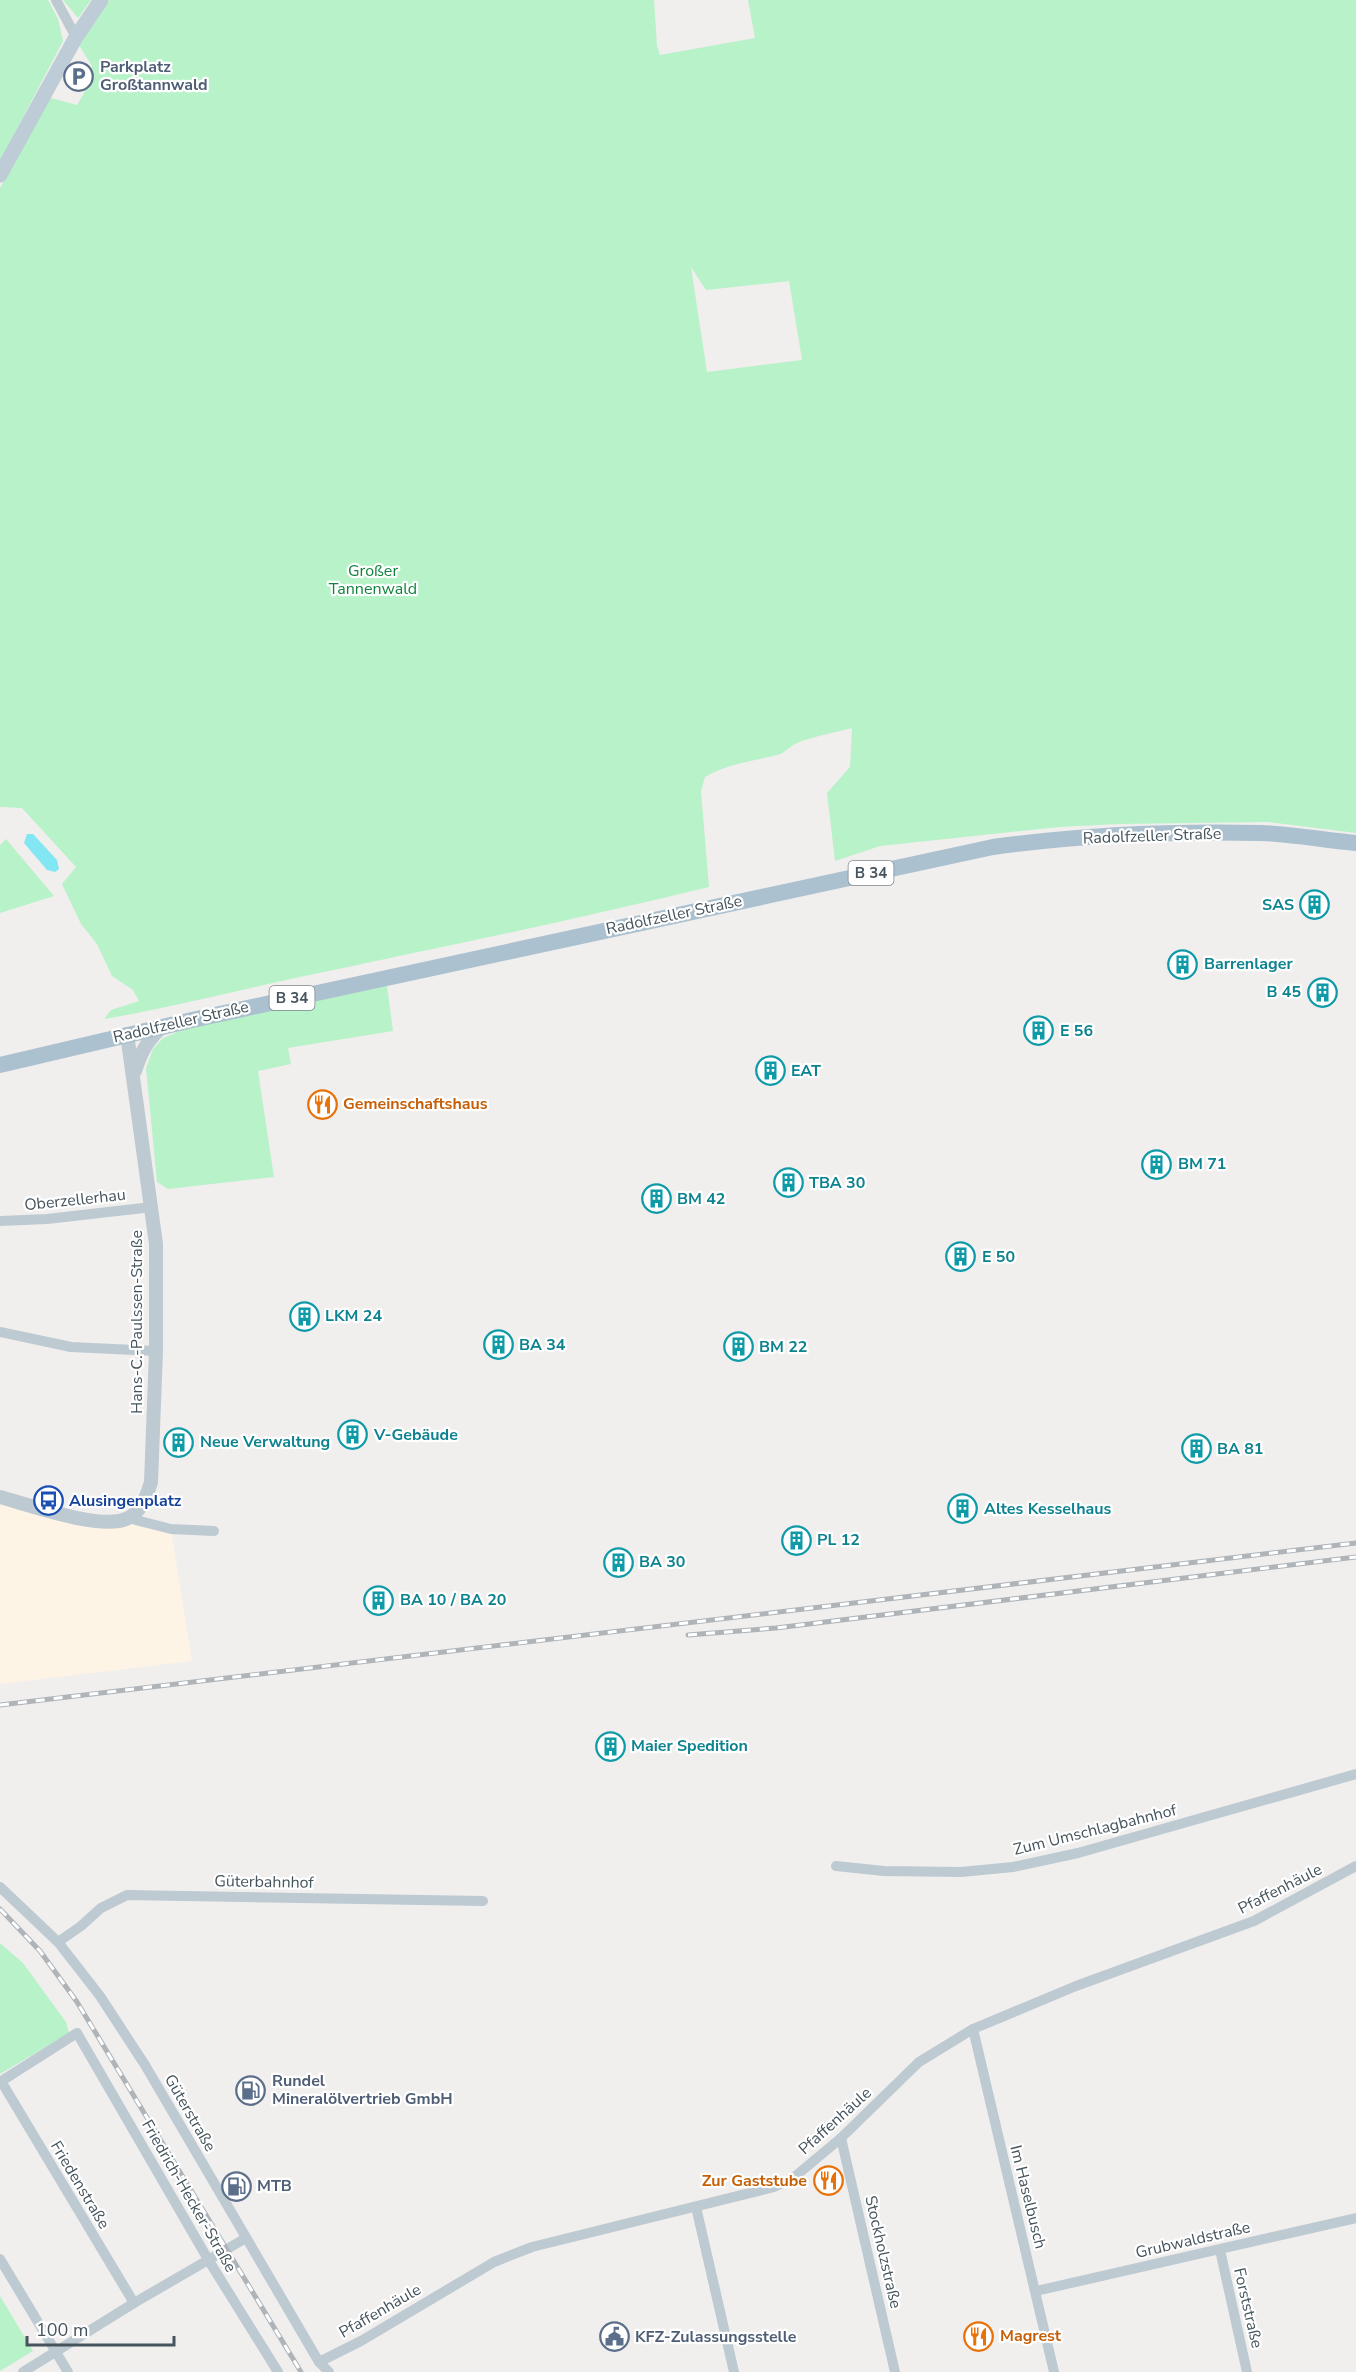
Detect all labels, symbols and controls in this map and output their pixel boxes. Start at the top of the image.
place label: Parkplatz Großtannwald [100,56,208,96]
parking icon: Parkplatz Großtannwald [63,60,95,92]
park label: Großer Tannenwald [329,560,417,600]
street label: Radolfzeller Straße [1082,823,1222,849]
road number: B 34 [848,861,894,885]
building icon: SAS [1299,889,1331,921]
street label: Radolfzeller Straße [604,890,744,940]
place label: SAS [1262,894,1294,916]
building icon: Barrenlager [1167,948,1199,980]
place label: Barrenlager [1204,953,1293,975]
building icon: B 45 [1306,976,1338,1008]
place label: B 45 [1266,981,1301,1003]
road number: B 34 [270,986,314,1010]
street label: Radolfzeller Straße [111,996,251,1048]
building icon: E 56 [1023,1015,1055,1047]
place label: E 56 [1060,1020,1093,1042]
building icon: EAT [754,1055,786,1087]
place label: EAT [791,1060,821,1082]
restaurant icon: Gemeinschaftshaus [306,1088,338,1120]
place label: Gemeinschaftshaus [343,1093,488,1115]
building icon: BM 71 [1141,1148,1173,1180]
place label: BM 71 [1178,1153,1226,1175]
building icon: TBA 30 [772,1167,804,1199]
place label: TBA 30 [809,1172,865,1194]
building icon: BM 42 [640,1183,672,1215]
street label: Oberzellerhau [23,1184,127,1216]
place label: BM 42 [677,1188,725,1210]
street label: Hans-C.-Paulssen-Straße [126,1230,148,1414]
building icon: E 50 [945,1241,977,1273]
place label: E 50 [982,1246,1015,1268]
building icon: LKM 24 [288,1300,320,1332]
place label: LKM 24 [325,1305,382,1327]
building icon: BA 34 [482,1329,514,1361]
building icon: BM 22 [722,1331,754,1363]
place label: BA 34 [519,1334,566,1356]
place label: BM 22 [759,1336,807,1358]
building icon: V-Gebäude [337,1419,369,1451]
place label: V-Gebäude [373,1424,458,1446]
building icon: Neue Verwaltung [163,1426,195,1458]
place label: Neue Verwaltung [200,1431,330,1453]
building icon: BA 81 [1180,1433,1212,1465]
place label: BA 81 [1217,1438,1263,1460]
bus stop icon: Alusingenplatz [32,1485,64,1517]
place label: Alusingenplatz [69,1490,182,1512]
building icon: Altes Kesselhaus [947,1493,979,1525]
place label: Altes Kesselhaus [984,1498,1112,1520]
building icon: PL 12 [780,1524,812,1556]
place label: PL 12 [817,1529,860,1551]
building icon: BA 30 [602,1546,634,1578]
place label: BA 30 [639,1551,685,1573]
building icon: BA 10 / BA 20 [363,1584,395,1616]
place label: BA 10 / BA 20 [400,1589,506,1611]
building icon: Maier Spedition [594,1730,626,1762]
place label: Maier Spedition [631,1735,748,1757]
street label: Zum Umschlagbahnhof [1011,1799,1180,1861]
street label: Pfaffenhäule [1234,1858,1326,1920]
street label: Güterbahnhof [214,1870,315,1894]
street label: Güterstraße [159,2070,221,2156]
place label: Rundel Mineralölvertrieb GmbH [272,2070,453,2110]
fuel station icon: Rundel Mineralölvertrieb GmbH [235,2074,267,2106]
street label: Pfaffenhäule [794,2082,876,2160]
street label: Friedrich-Hecker-Straße [136,2116,242,2276]
street label: Friedenstraße [45,2137,115,2233]
street label: Im Haselbusch [1005,2143,1051,2251]
restaurant icon: Zur Gaststube [812,2165,844,2197]
fuel station icon: MTB [220,2170,252,2202]
place label: Zur Gaststube [702,2170,807,2192]
place label: MTB [257,2175,292,2197]
street label: Stockholzstraße [859,2193,907,2311]
street label: Grubwaldstraße [1134,2216,1252,2264]
street label: Forststraße [1228,2266,1268,2350]
street label: Pfaffenhäule [335,2279,425,2343]
scale bar [27,2309,174,2347]
text: 100 m [36,2318,88,2342]
restaurant icon: Magrest [963,2320,995,2352]
public building icon: KFZ-Zulassungsstelle [598,2321,630,2353]
place label: Magrest [1000,2325,1062,2347]
place label: KFZ-Zulassungsstelle [635,2326,797,2348]

